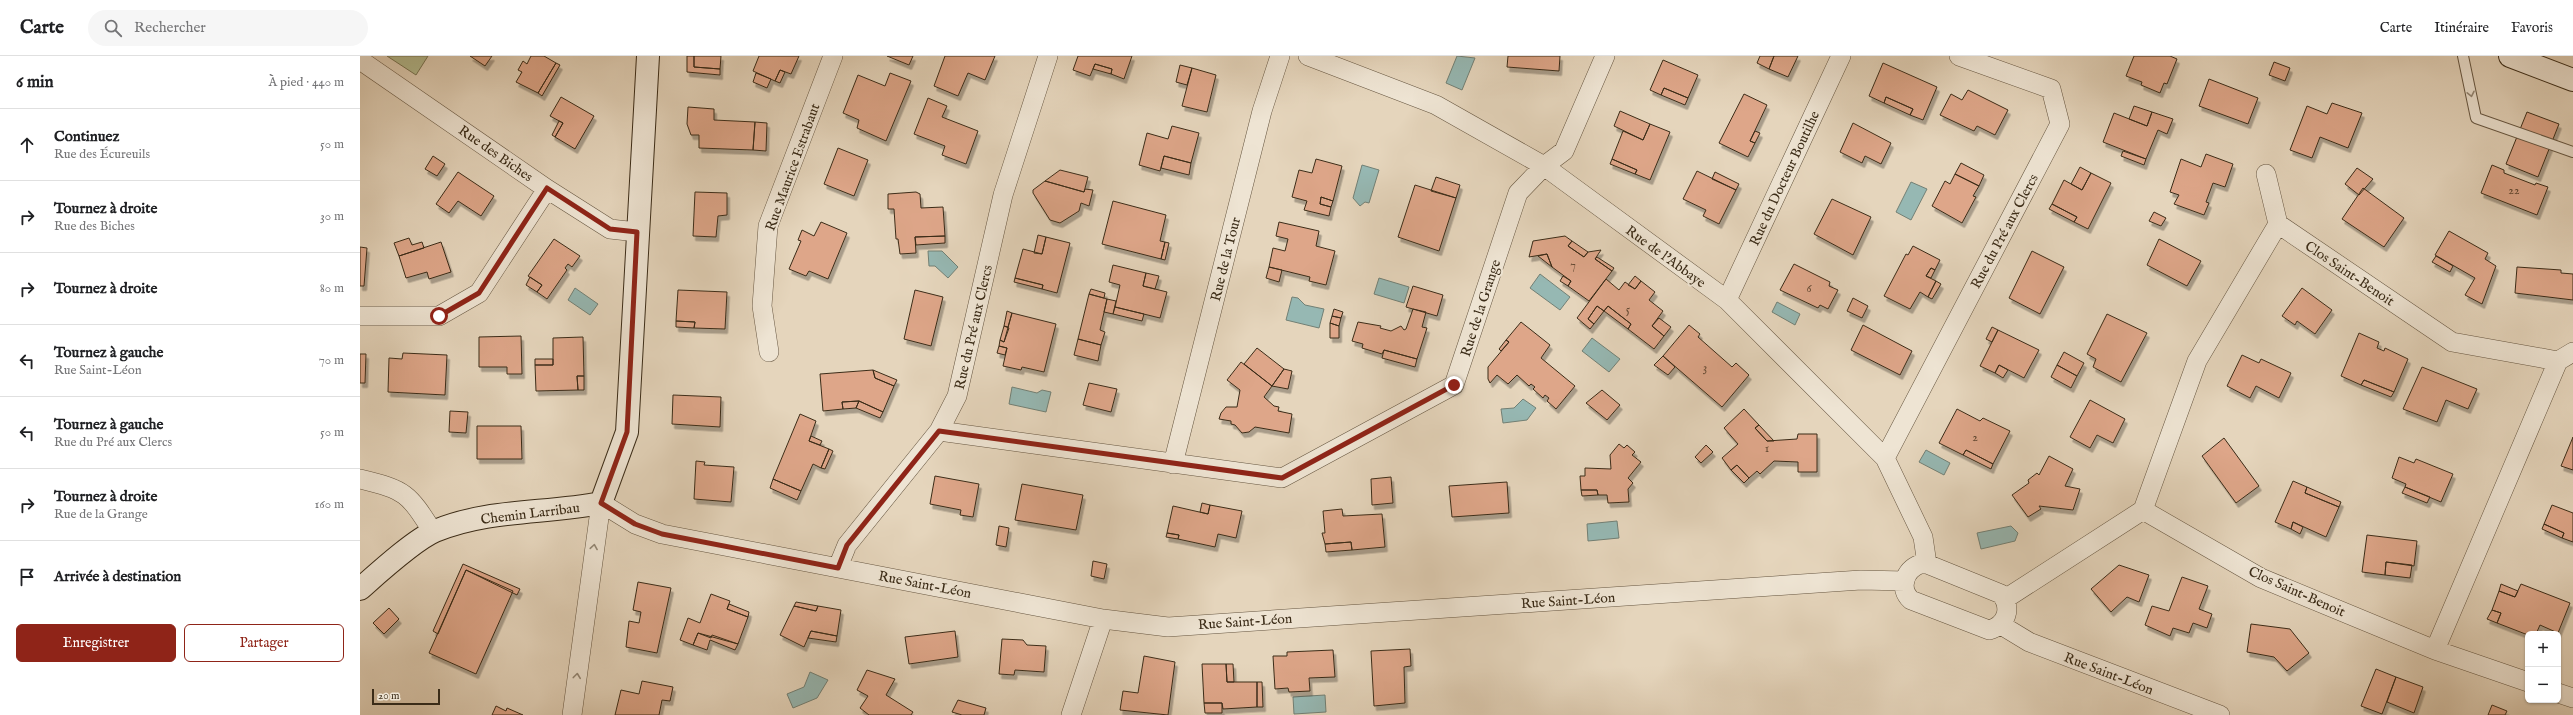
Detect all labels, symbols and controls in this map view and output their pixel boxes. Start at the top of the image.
search box [88,10,368,46]
text: Carte [20,16,64,40]
icon: search [102,17,124,39]
text: Rechercher [134,18,206,37]
text: Carte [2380,19,2412,37]
text: Itinéraire [2434,19,2489,37]
text: Favoris [2511,19,2553,37]
text: 6 min [16,72,54,93]
text: À pied · 440 m [269,74,344,91]
one-way arrow [2466,91,2474,97]
street label: Rue Maurice Estrabaut [762,101,824,234]
street label: Rue du Docteur Boutilhe [1746,108,1824,249]
street label: Rue des Biches [455,122,536,186]
text: Continuez [54,127,119,146]
icon: ahead [16,134,38,156]
text: 50 m [320,136,344,153]
text: Rue des Écureuils [54,146,150,163]
street label: Rue du Pré aux Clercs [1967,171,2043,292]
house number: 22 [2508,183,2520,198]
text: Tournez à droite [54,199,157,218]
icon: right [16,206,38,228]
text: 30 m [320,208,344,225]
street label: Rue de la Tour [1207,215,1245,303]
text: Rue des Biches [54,218,135,235]
street label: Rue de l'Abbaye [1622,222,1710,292]
street label: Clos Saint-Benoit [2301,237,2398,311]
street label: Rue de la Grange [1457,257,1505,359]
house number: 7 [1570,258,1576,273]
street label: Rue du Pré aux Clercs [951,263,997,391]
icon: right [16,278,38,300]
text: Tournez à droite [54,279,157,298]
text: 80 m [320,280,344,297]
house number: 6 [1806,281,1812,296]
house number: 5 [1626,302,1631,317]
route start [430,307,448,325]
text: Tournez à gauche [54,343,163,362]
icon: left [16,350,38,372]
text: 70 m [319,352,344,369]
house number: 3 [1703,360,1707,375]
text: Rue Saint-Léon [54,362,142,379]
route end [1445,376,1463,394]
text: Tournez à gauche [54,415,163,434]
icon: left [16,422,38,444]
text: 50 m [320,424,344,441]
house number: 2 [1972,430,1978,445]
text: Rue du Pré aux Clercs [54,434,172,451]
house number: 1 [1765,441,1769,456]
text: Tournez à droite [54,487,157,506]
icon: right [16,494,38,516]
text: 160 m [314,496,344,513]
street label: Chemin Larribau [480,499,581,529]
text: Rue de la Grange [54,506,148,523]
one-way arrow [589,544,598,551]
street label: Clos Saint-Benoit [2245,563,2348,621]
icon: arrive [16,566,38,588]
text: Arrivée à destination [54,567,181,586]
street label: Rue Saint-Léon [877,567,973,603]
street label: Rue Saint-Léon [1520,589,1616,613]
street label: Rue Saint-Léon [1197,610,1293,634]
button: Enregistrer [16,624,176,662]
button: Partager [184,624,344,662]
map controls [2525,631,2561,703]
button: + [2525,631,2561,667]
street label: Rue Saint-Léon [2061,649,2156,699]
button: − [2525,667,2561,703]
one-way arrow [572,673,581,679]
scale bar [372,687,440,706]
text: 20 m [378,689,399,703]

